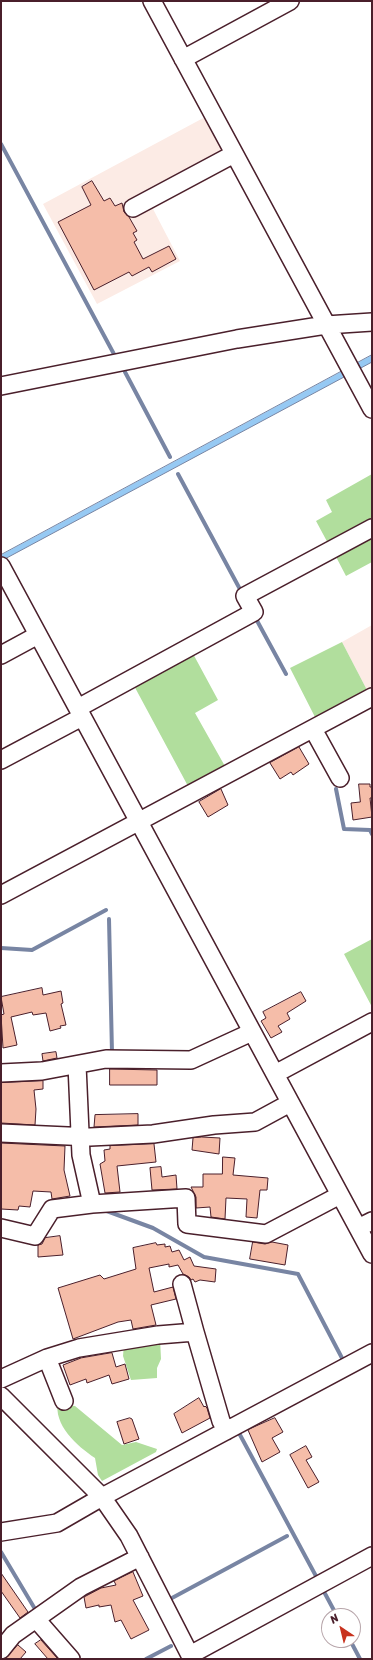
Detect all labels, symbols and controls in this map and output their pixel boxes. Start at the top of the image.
north arrow [321,1608,361,1648]
text: N [326,1609,343,1629]

